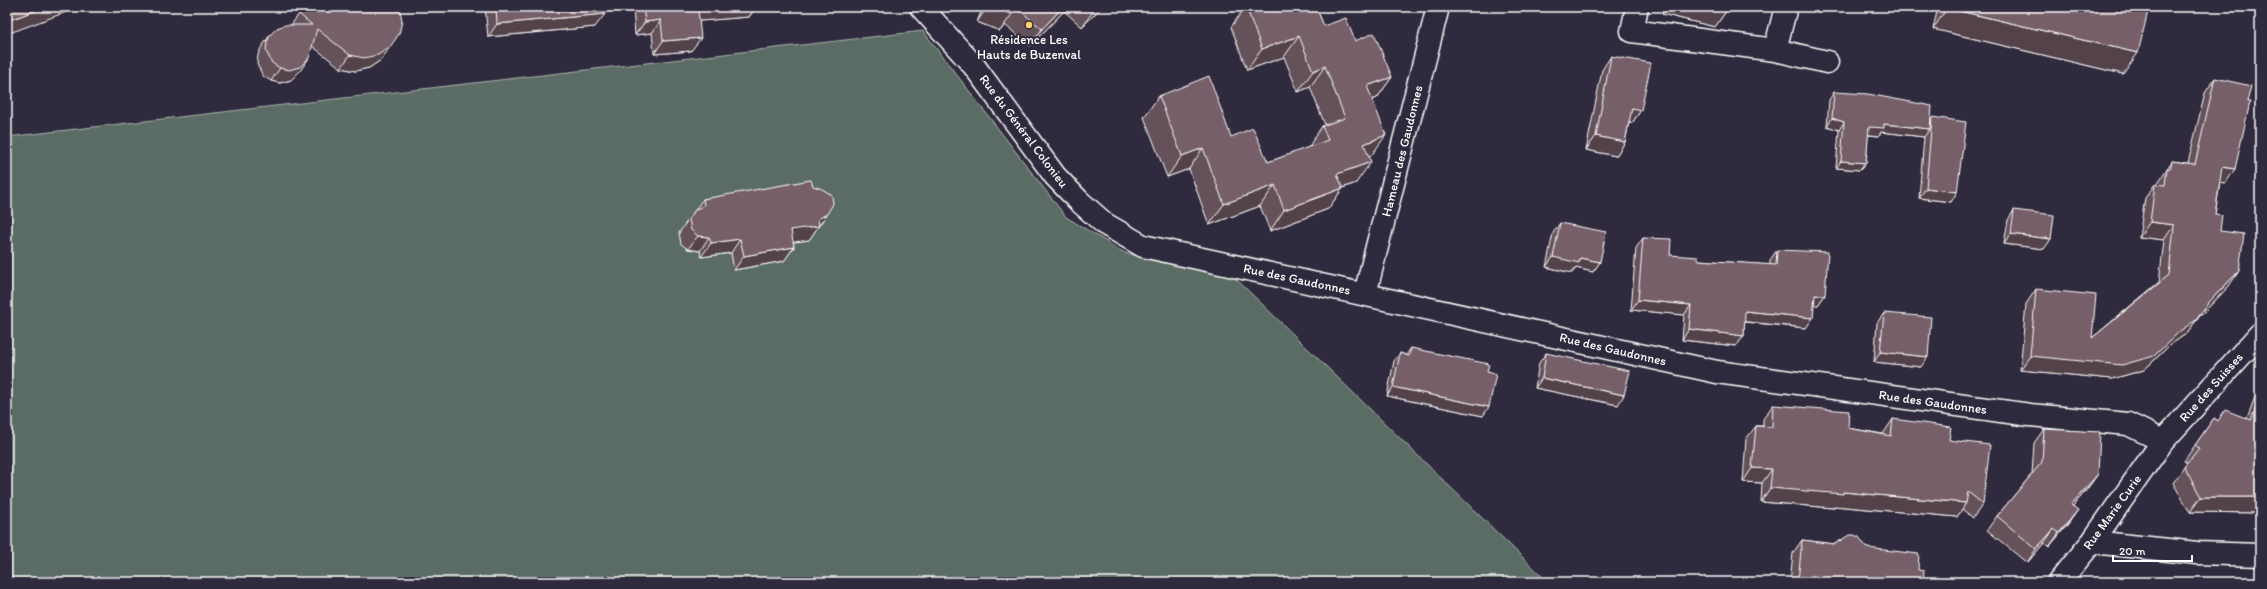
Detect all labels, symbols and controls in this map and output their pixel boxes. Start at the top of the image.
marker: Résidence Les Hauts de Buzenval [1024,20,1034,30]
place label: Résidence Les Hauts de Buzenval [977,32,1081,62]
street label: Rue du Général Colonieu [977,72,1071,190]
street label: Hameau des Gaudonnes [1378,84,1426,218]
street label: Rue des Gaudonnes [1242,260,1352,298]
street label: Rue des Gaudonnes [1558,329,1668,369]
street label: Rue des Suisses [2176,349,2246,425]
street label: Rue des Gaudonnes [1878,387,1988,417]
street label: Rue Marie Curie [2080,472,2144,552]
scale bar [2113,537,2192,563]
text: 20 m [2119,544,2146,558]

